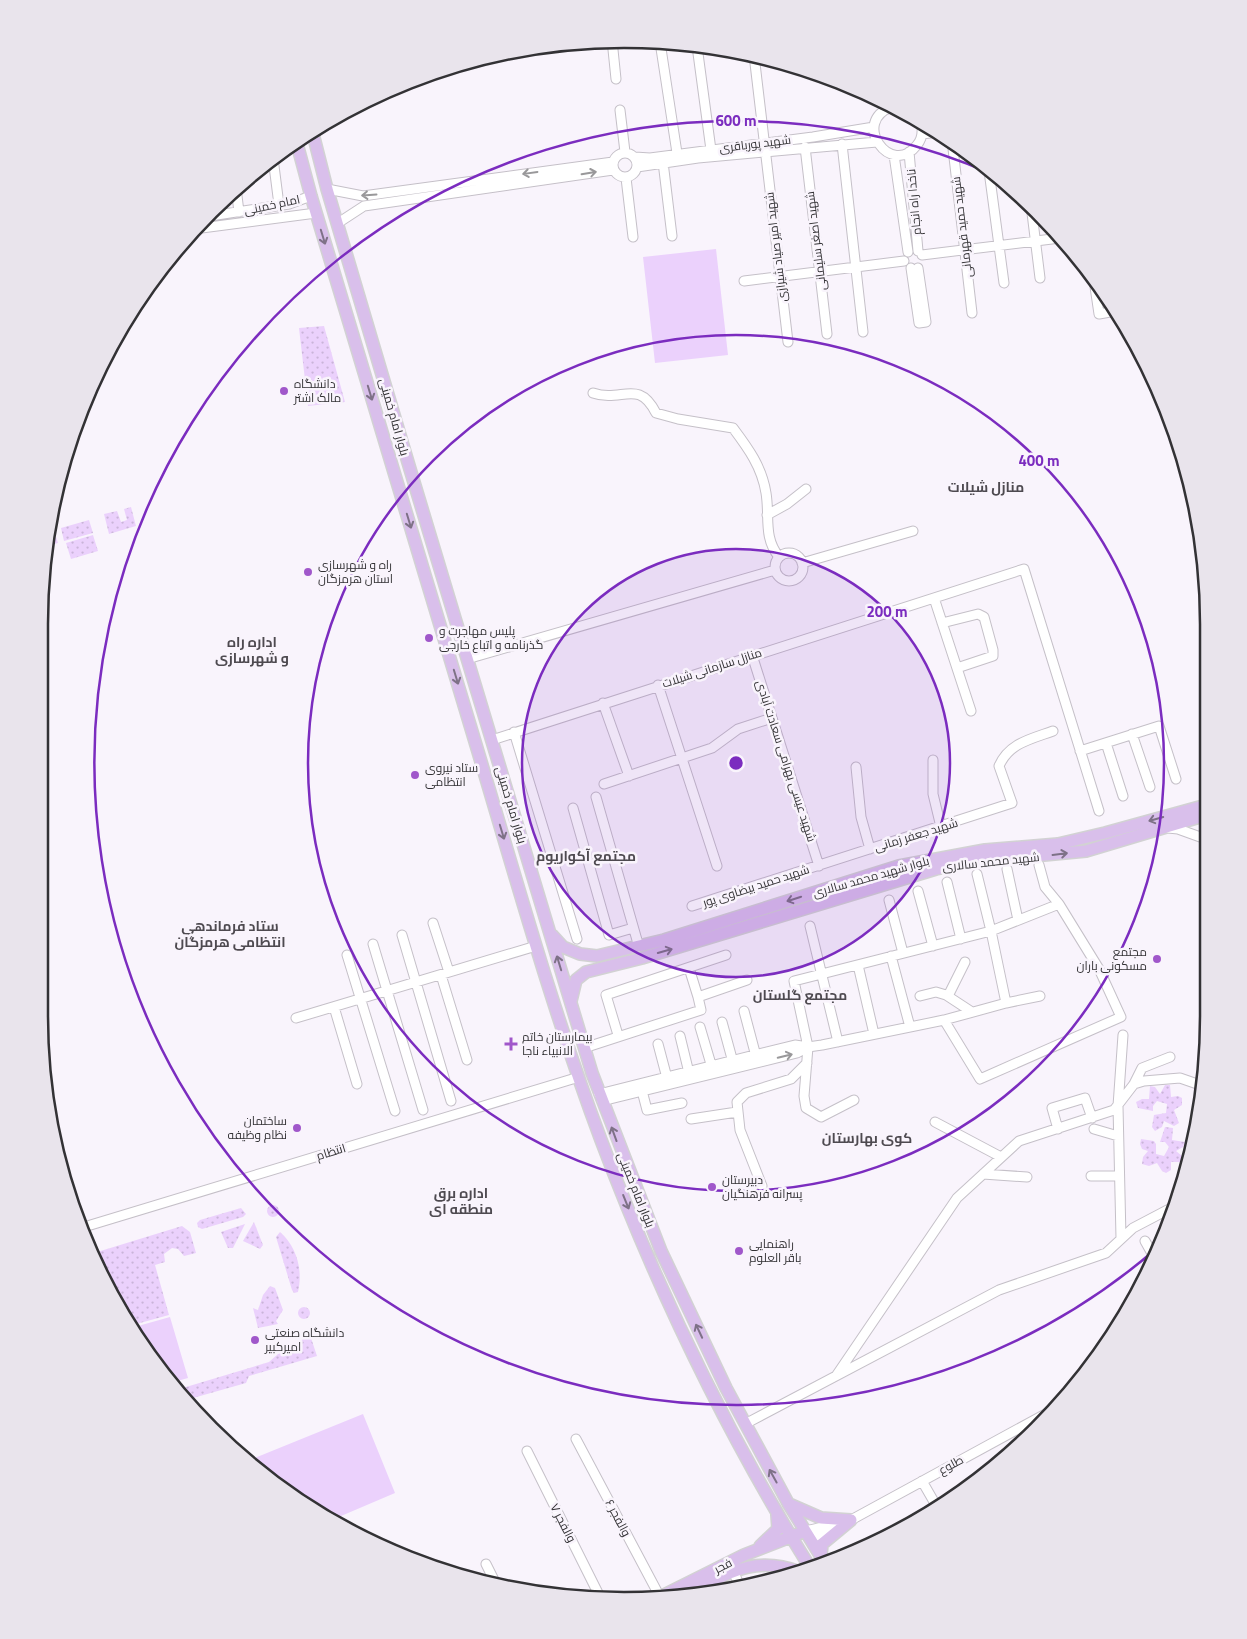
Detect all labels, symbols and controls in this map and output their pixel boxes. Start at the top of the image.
text: 600 m [715,109,757,132]
street label: شهید پورباقری [718,130,792,157]
one-way arrow [580,168,596,178]
street label: ناخدا راه انجام [901,168,926,236]
one-way arrow [522,169,538,179]
street label: شهید حمید قهرمانی [946,175,977,279]
street label: امام خمینی [242,189,302,220]
one-way arrow [361,190,377,199]
street label: شهید اصغر سلیمانی [800,190,831,292]
street label: شهید امیر صیاد شیرازی [759,191,792,303]
one-way arrow [319,229,328,244]
place label: دانشگاه مالک اشتر [293,374,341,407]
street label: بلوار امام خمینی [374,376,415,458]
one-way arrow [365,384,375,400]
marker: دانشگاه مالک اشتر [278,385,290,397]
text: 400 m [1018,449,1060,472]
district label: منازل شیلات [948,476,1024,497]
one-way arrow [405,513,415,529]
place label: راه و شهرسازی استان هرمزگان [318,555,393,588]
marker: راه و شهرسازی استان هرمزگان [302,566,314,578]
text: 200 m [866,600,908,623]
place label: پلیس مهاجرت و گذرنامه و اتباع خارجى [439,621,543,654]
district label: اداره راه و شهرسازی [215,631,289,668]
marker: پلیس مهاجرت و گذرنامه و اتباع خارجى [423,632,435,644]
street label: منازل سازمانی شیلات [660,642,764,693]
one-way arrow [451,668,461,684]
street label: شهید عیسی بهرامی سعادت آبادی [751,678,822,844]
centre of rings [727,754,745,772]
place label: ستاد نیروی انتظامی [425,758,478,791]
street label: بلوار امام خمینی [491,764,532,846]
marker: ستاد نیروی انتظامی [409,769,421,781]
street label: شهید جعفر زمانی [872,813,960,856]
one-way arrow [1149,815,1165,824]
one-way arrow [498,824,508,840]
district label: مجتمع آکواریوم [536,845,636,866]
street label: شهید محمد سالاری [941,847,1041,876]
one-way arrow [1051,849,1067,859]
street label: بلوار شهید محمد سالاری [810,851,931,902]
street label: شهید حمید بیضاوی پور [699,859,812,912]
one-way arrow [786,895,802,904]
district label: ستاد فرماندهی انتظامی هرمزگان [174,915,286,952]
place label: مجتمع مسکونی باران [1077,942,1147,975]
one-way arrow [657,946,673,956]
marker: مجتمع مسکونی باران [1151,953,1163,965]
one-way arrow [553,955,563,971]
district label: مجتمع گلستان [753,984,847,1005]
place label: بیمارستان خاتم الانبیاء ناجا [522,1027,592,1060]
marker: بیمارستان خاتم الانبیاء ناجا [504,1037,518,1051]
one-way arrow [777,1051,793,1060]
place label: ساختمان نظام وظیفه [228,1111,287,1144]
marker: ساختمان نظام وظیفه [291,1122,303,1134]
one-way arrow [609,1126,618,1142]
district label: کوی بهارستان [822,1127,912,1148]
street label: انتظام [314,1138,348,1165]
street label: بلوار امام خمینی [613,1149,660,1230]
place label: دبیرستان پسرانه فرهنگیان [722,1170,803,1203]
marker: دبیرستان پسرانه فرهنگیان [706,1181,718,1193]
district label: اداره برق منطقه ای [429,1182,493,1219]
one-way arrow [622,1194,631,1209]
place label: راهنمایی باقر العلوم [749,1234,802,1267]
marker: راهنمایی باقر العلوم [733,1245,745,1257]
place label: دانشگاه صنعتی امیرکبیر [264,1323,345,1356]
one-way arrow [693,1324,703,1339]
marker: دانشگاه صنعتی امیرکبیر [249,1334,261,1346]
street label: طلوع [935,1450,967,1479]
one-way arrow [768,1468,778,1483]
street label: والفجر ۶ [601,1496,636,1540]
street label: والفجر ۷ [546,1500,581,1546]
street label: فجر [709,1553,735,1579]

